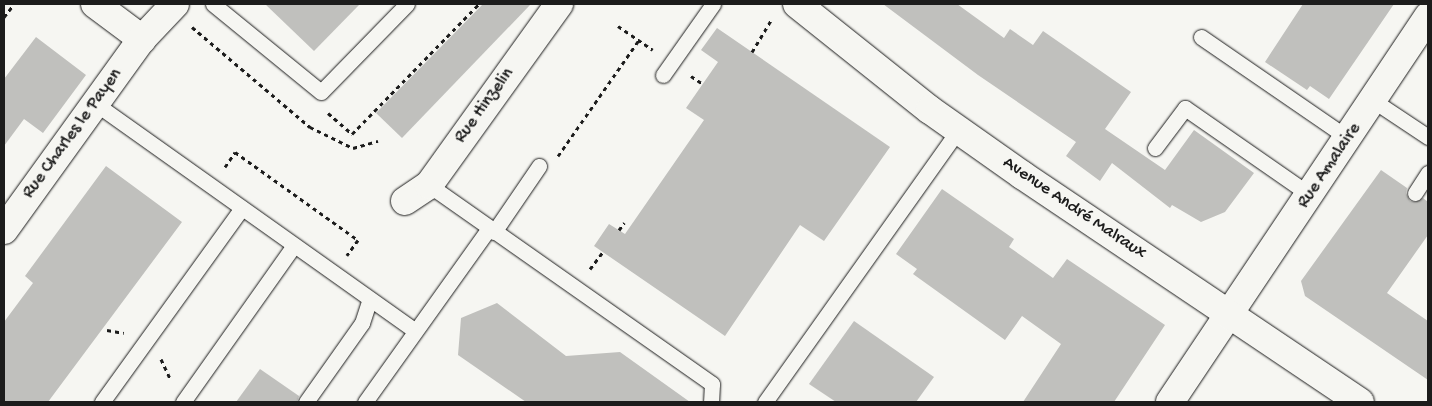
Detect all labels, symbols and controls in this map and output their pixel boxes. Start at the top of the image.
street label: Rue Hinzelin [450,64,520,148]
street label: Rue Charles le Payen [19,65,127,203]
street label: Rue Amalaire [1294,119,1366,213]
street label: Avenue André Malraux [998,153,1150,265]

